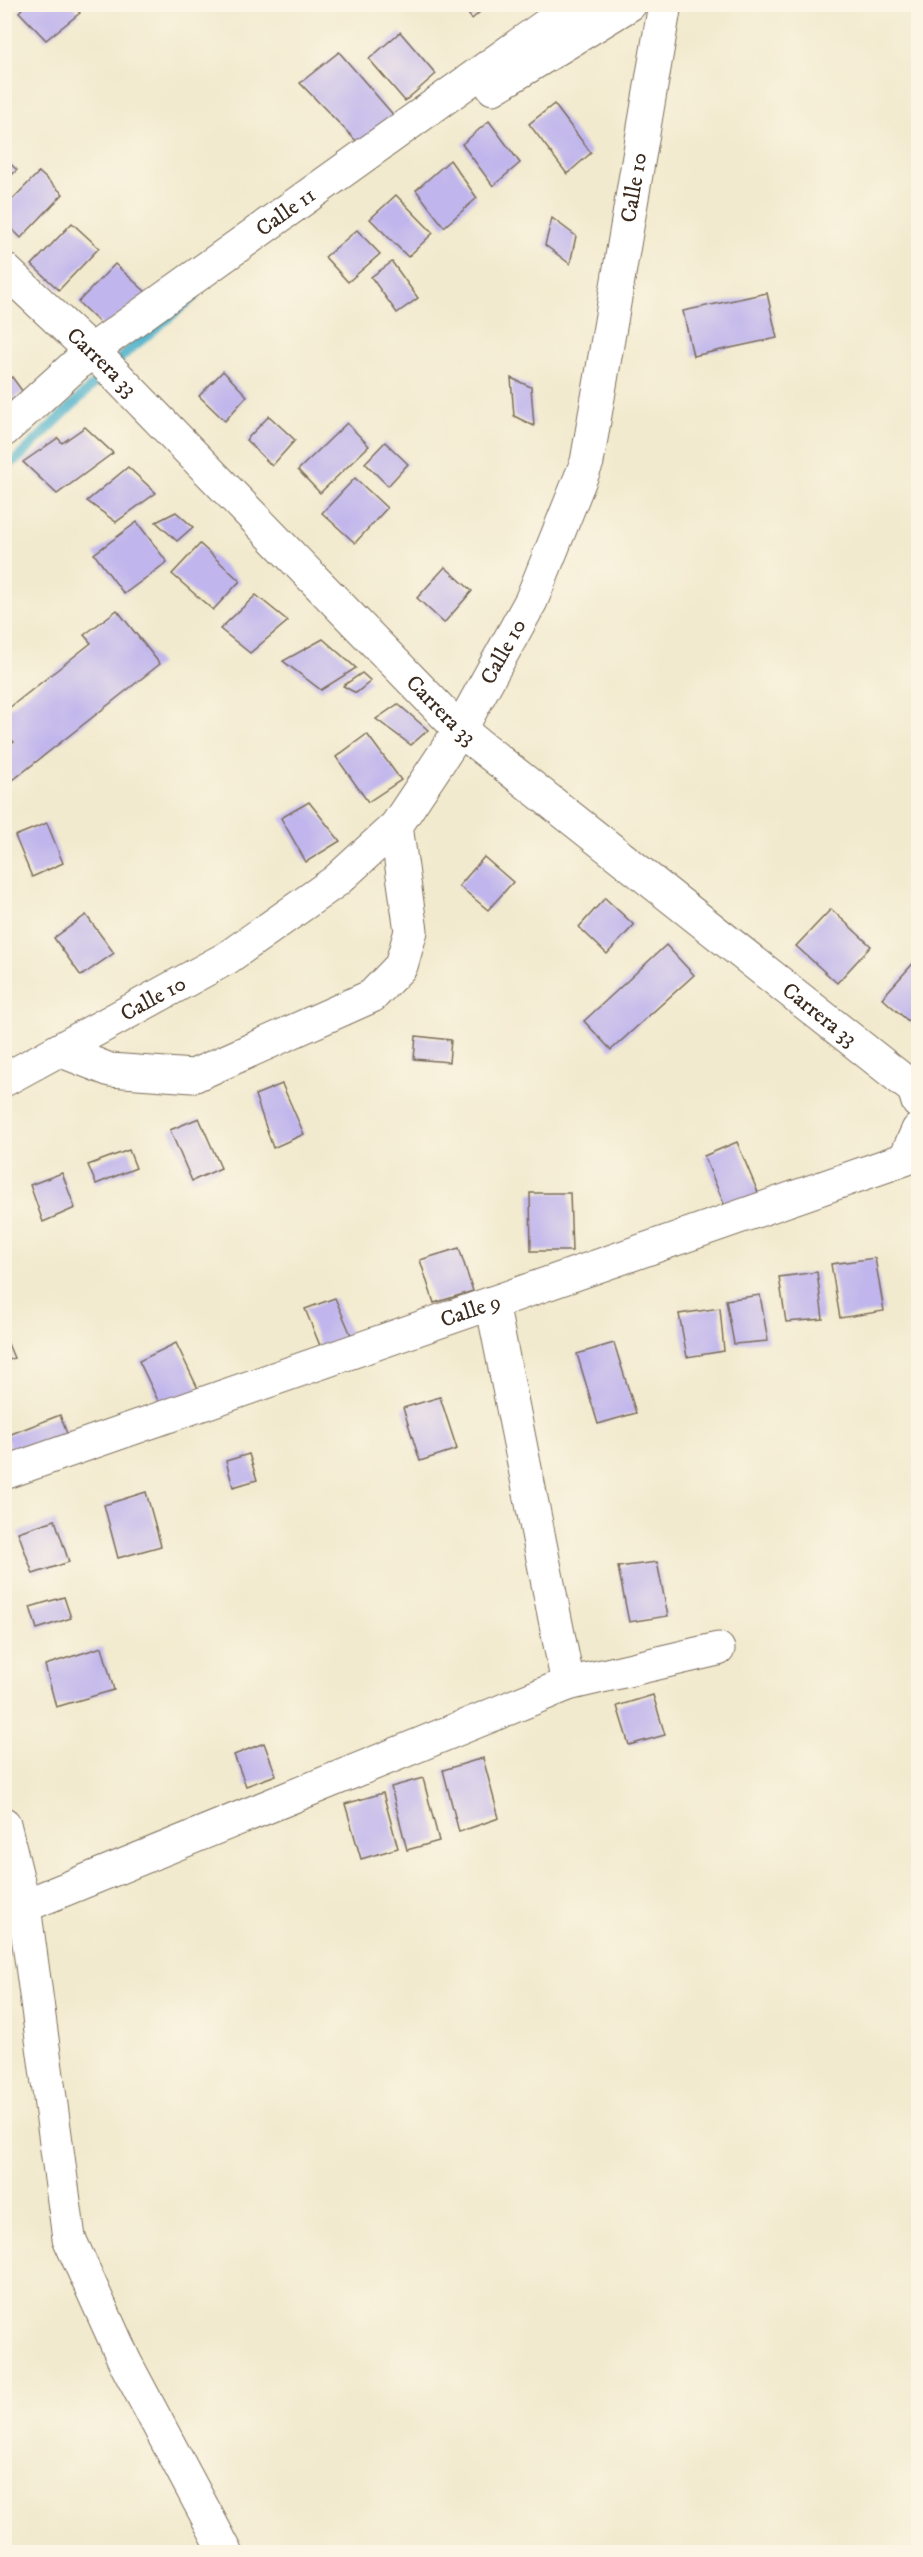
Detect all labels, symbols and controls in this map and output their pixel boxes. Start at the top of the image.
street label: Calle 10 [614,150,653,225]
street label: Calle 11 [251,181,321,242]
street label: Carrera 33 [61,321,143,402]
street label: Calle 10 [474,614,532,689]
street label: Carrera 33 [400,669,481,751]
street label: Calle 10 [116,970,191,1027]
street label: Carrera 33 [777,976,863,1052]
street label: Calle 9 [437,1287,504,1333]

